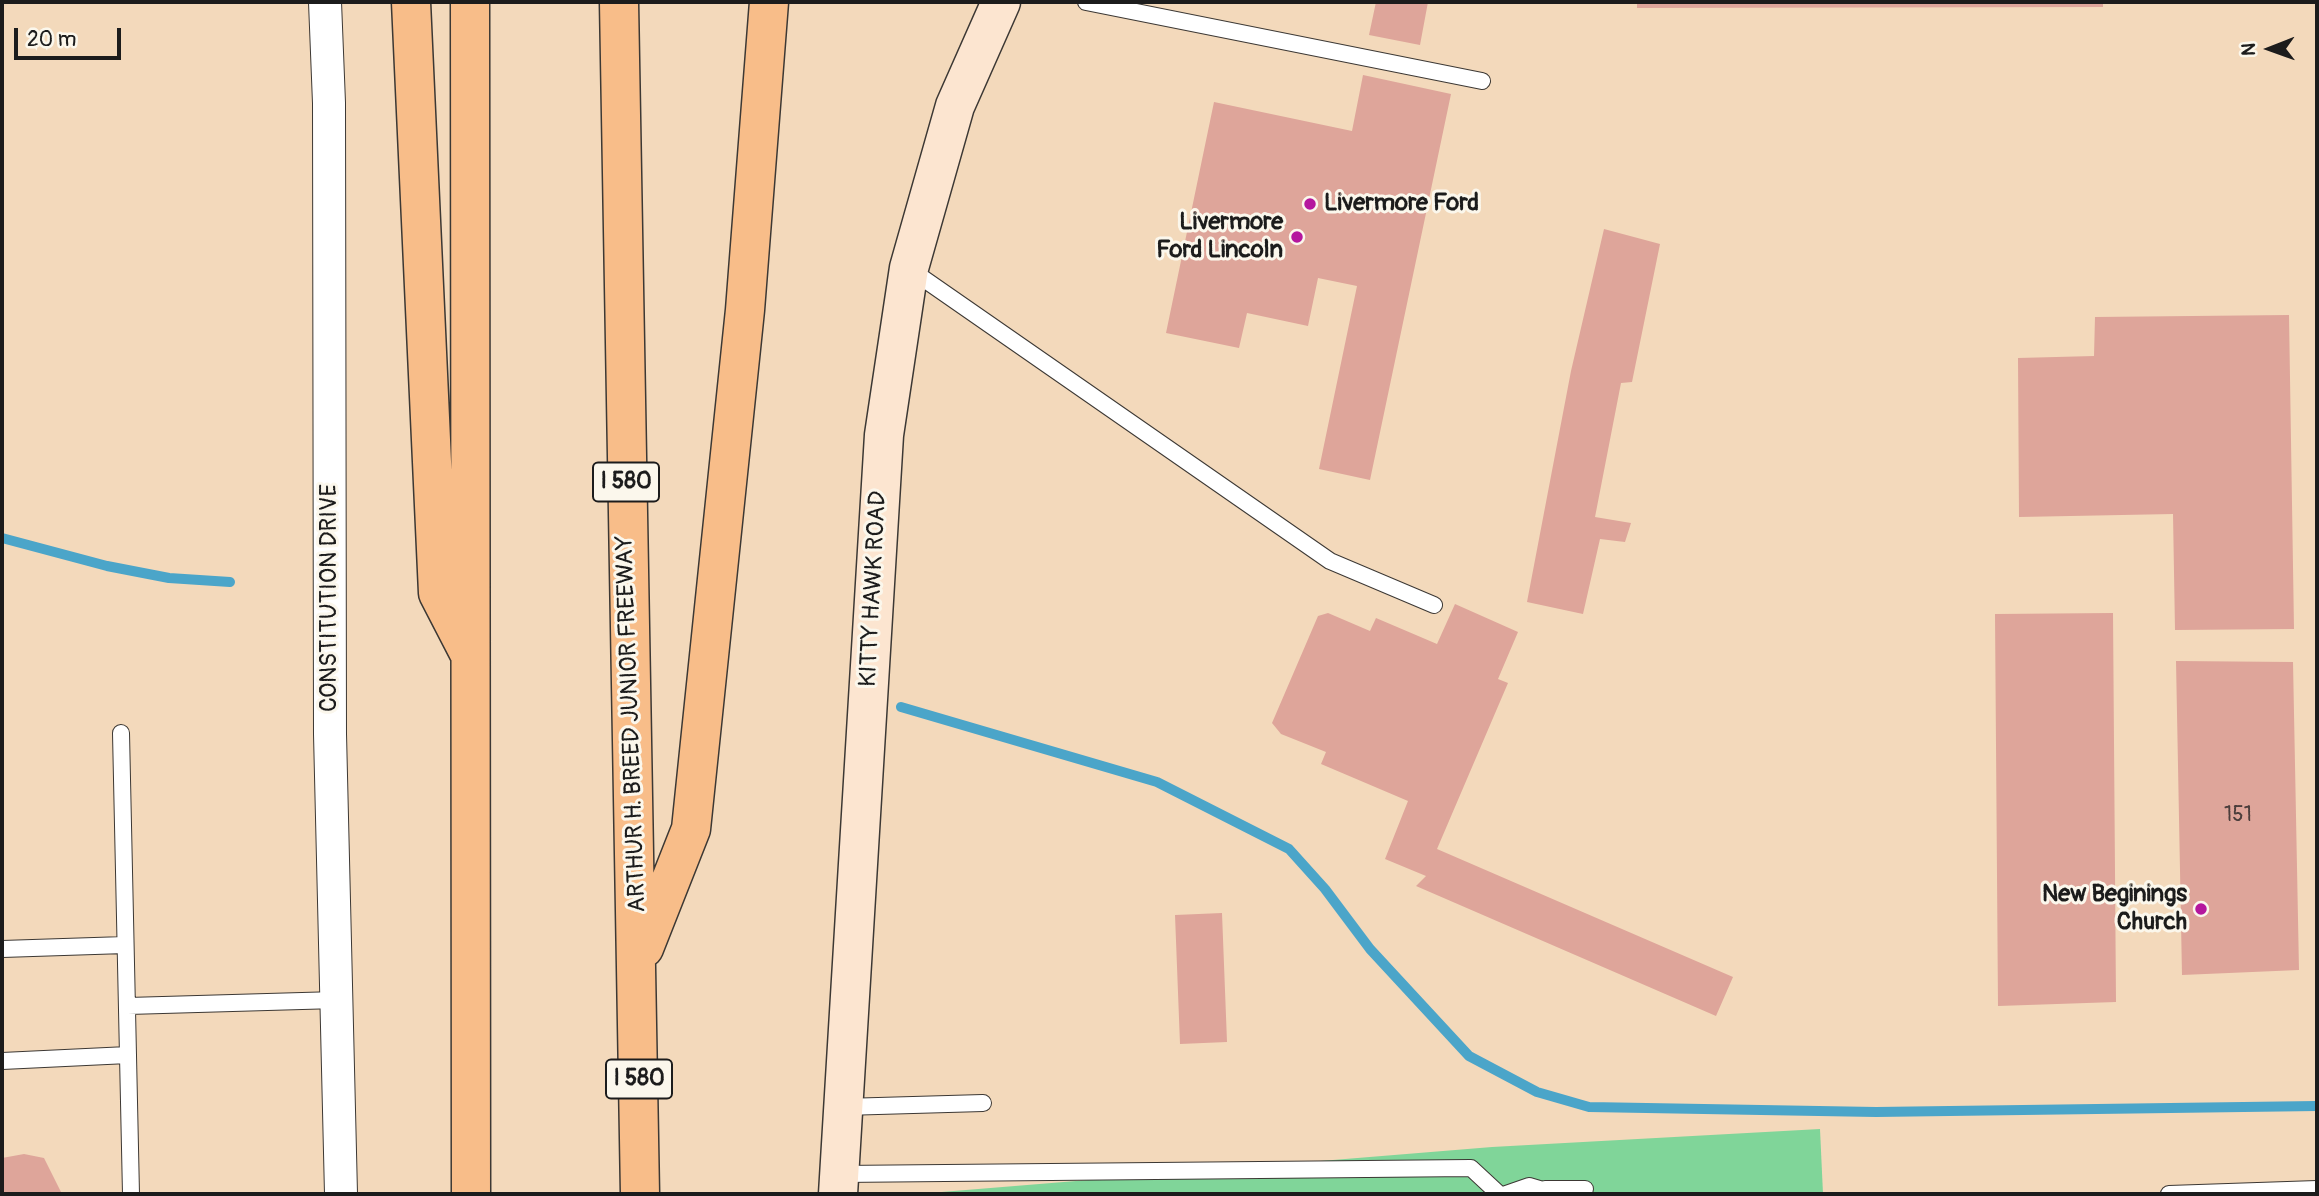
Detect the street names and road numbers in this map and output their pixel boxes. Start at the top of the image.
road number: I 580 [593,462,659,502]
street label: CONSTITUTION DRIVE [316,484,344,712]
street label: KITTY HAWK ROAD [854,490,894,688]
street label: ARTHUR H. BREED JUNIOR FREEWAY [611,535,653,913]
road number: I 580 [606,1060,672,1098]

